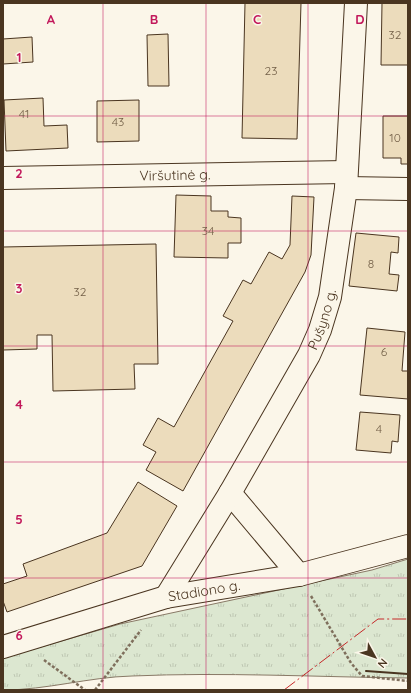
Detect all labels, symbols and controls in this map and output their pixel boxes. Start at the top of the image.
text: A [47,11,56,27]
text: B [150,11,158,27]
text: C [253,11,261,27]
text: D [355,11,365,27]
house number: 32 [389,27,402,42]
text: 1 [16,49,22,65]
house number: 23 [265,63,277,78]
house number: 41 [19,106,29,121]
house number: 43 [112,114,124,129]
house number: 10 [389,130,401,145]
text: 2 [15,165,23,181]
street label: Viršutinė g. [139,165,211,185]
house number: 34 [202,223,214,238]
house number: 8 [368,256,374,271]
text: 3 [16,280,23,296]
house number: 32 [74,284,87,299]
street label: Pušyno g. [303,288,340,353]
house number: 6 [381,344,388,359]
text: 4 [15,396,23,412]
house number: 4 [376,421,382,436]
text: 5 [15,511,23,527]
street label: Stadiono g. [167,576,241,606]
text: 6 [15,627,23,643]
north arrow [355,637,395,677]
text: N [375,656,391,671]

